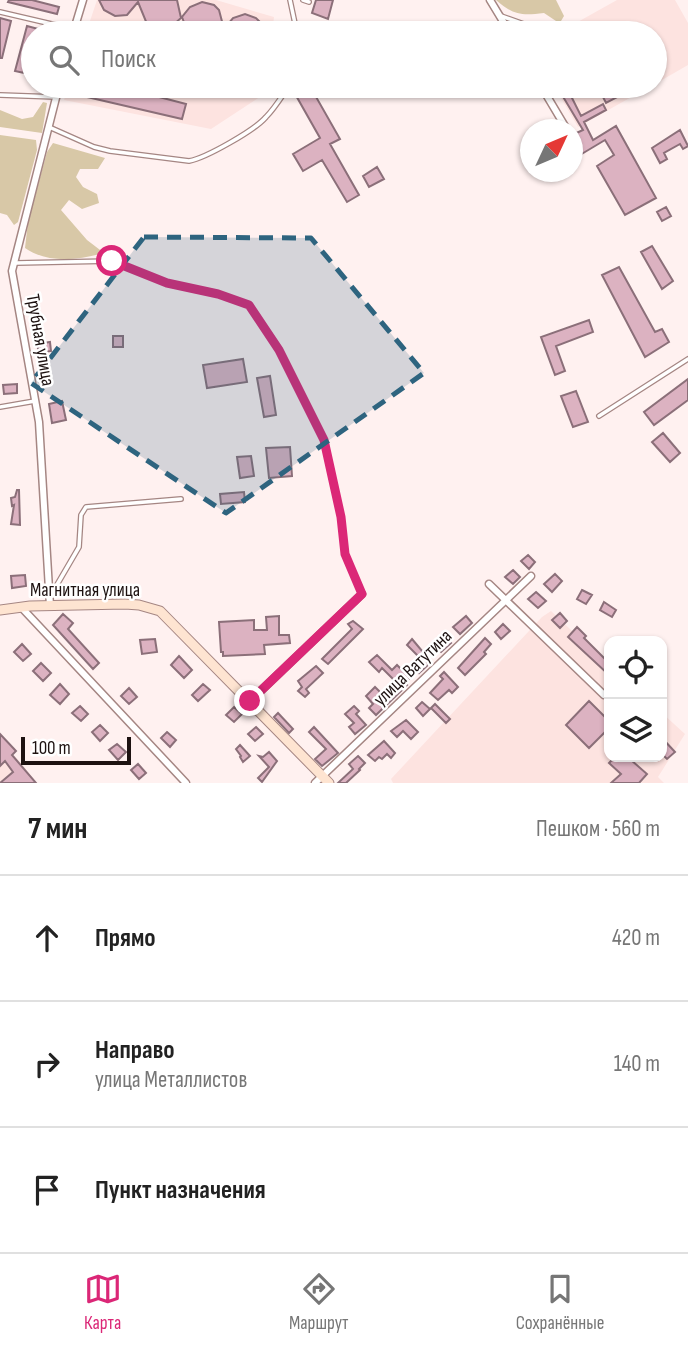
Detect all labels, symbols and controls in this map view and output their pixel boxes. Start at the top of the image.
search box [21,21,667,98]
icon: search [45,41,83,79]
text: Поиск [101,44,156,75]
north arrow [520,119,583,182]
route start [96,245,127,276]
street label: Трубная улица [21,292,59,388]
street label: Магнитная улица [30,579,140,602]
street label: улица Ватутина [369,625,457,711]
map controls [604,636,667,762]
button: locate [604,636,667,699]
route end [234,685,265,716]
button: layers [604,699,667,762]
scale bar [21,734,131,766]
text: 100 m [32,737,71,760]
text: 7 мин [28,811,87,847]
text: Пешком · 560 m [536,815,660,843]
icon: ahead [28,919,66,957]
text: Прямо [95,923,156,954]
text: 420 m [612,924,660,952]
text: Направо [95,1035,174,1066]
icon: right [28,1045,66,1083]
text: 140 m [614,1050,660,1078]
text: улица Металлистов [95,1066,247,1094]
icon: arrive [28,1171,66,1209]
text: Пункт назначения [95,1175,266,1206]
tab: Карта [84,1270,122,1335]
tab: Маршрут [289,1270,348,1335]
tab: Сохранённые [516,1270,604,1335]

